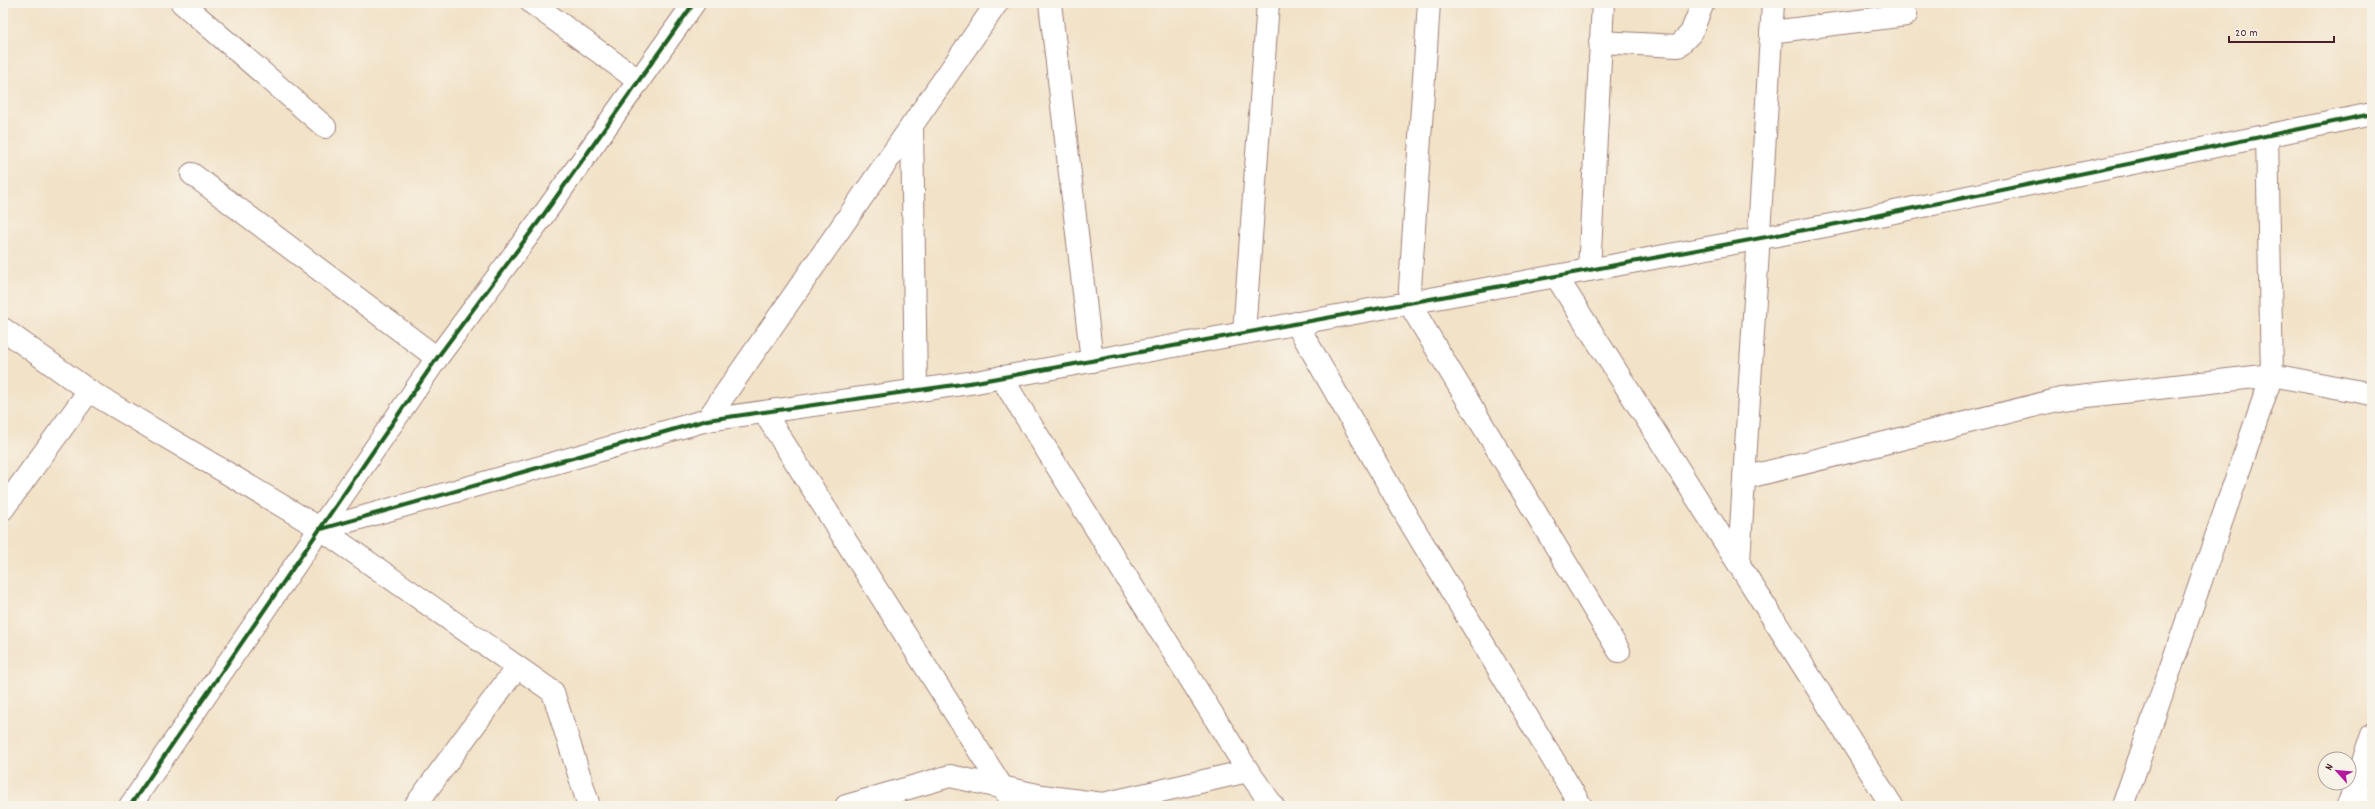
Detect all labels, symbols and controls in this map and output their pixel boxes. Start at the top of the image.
scale bar [2229,18,2334,44]
text: 20 m [2235,25,2258,42]
north arrow [2317,751,2357,791]
text: N [2322,761,2338,773]

